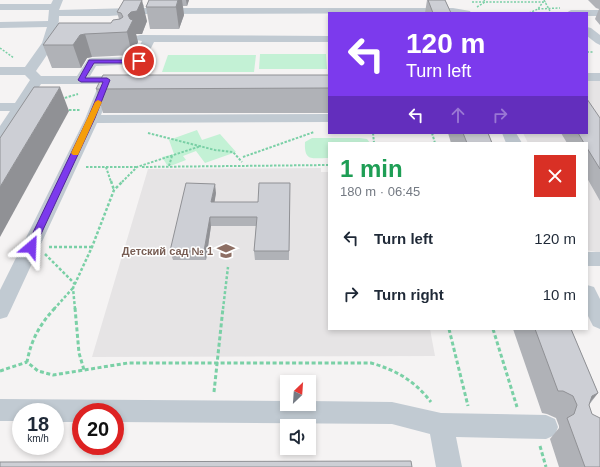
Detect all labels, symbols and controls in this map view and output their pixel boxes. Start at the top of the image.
icon: left [340,28,392,80]
text: 120 m [406,28,485,59]
pin [122,44,156,78]
icon: arrive [128,50,150,72]
text: Turn left [406,61,471,81]
icon: left [405,104,427,126]
icon: ahead [447,104,469,126]
icon: right [489,104,511,126]
text: 1 min [340,155,403,182]
button: close [534,155,576,197]
text: 180 m · 06:45 [340,184,420,199]
position arrow [10,226,52,268]
icon: left [340,227,362,249]
text: Turn left [374,230,433,247]
text: 120 m [534,230,576,247]
school or university icon: Детский сад № 1 [216,241,236,261]
place label: Детский сад № 1 [122,245,213,257]
icon: right [340,283,362,305]
text: Turn right [374,286,444,303]
text: 10 m [543,286,576,303]
north arrow [280,375,316,411]
map controls [280,375,316,455]
speed limit sign: 20 [72,403,124,455]
text: 18 [27,413,49,435]
button: sound [280,419,316,455]
text: km/h [27,433,49,444]

